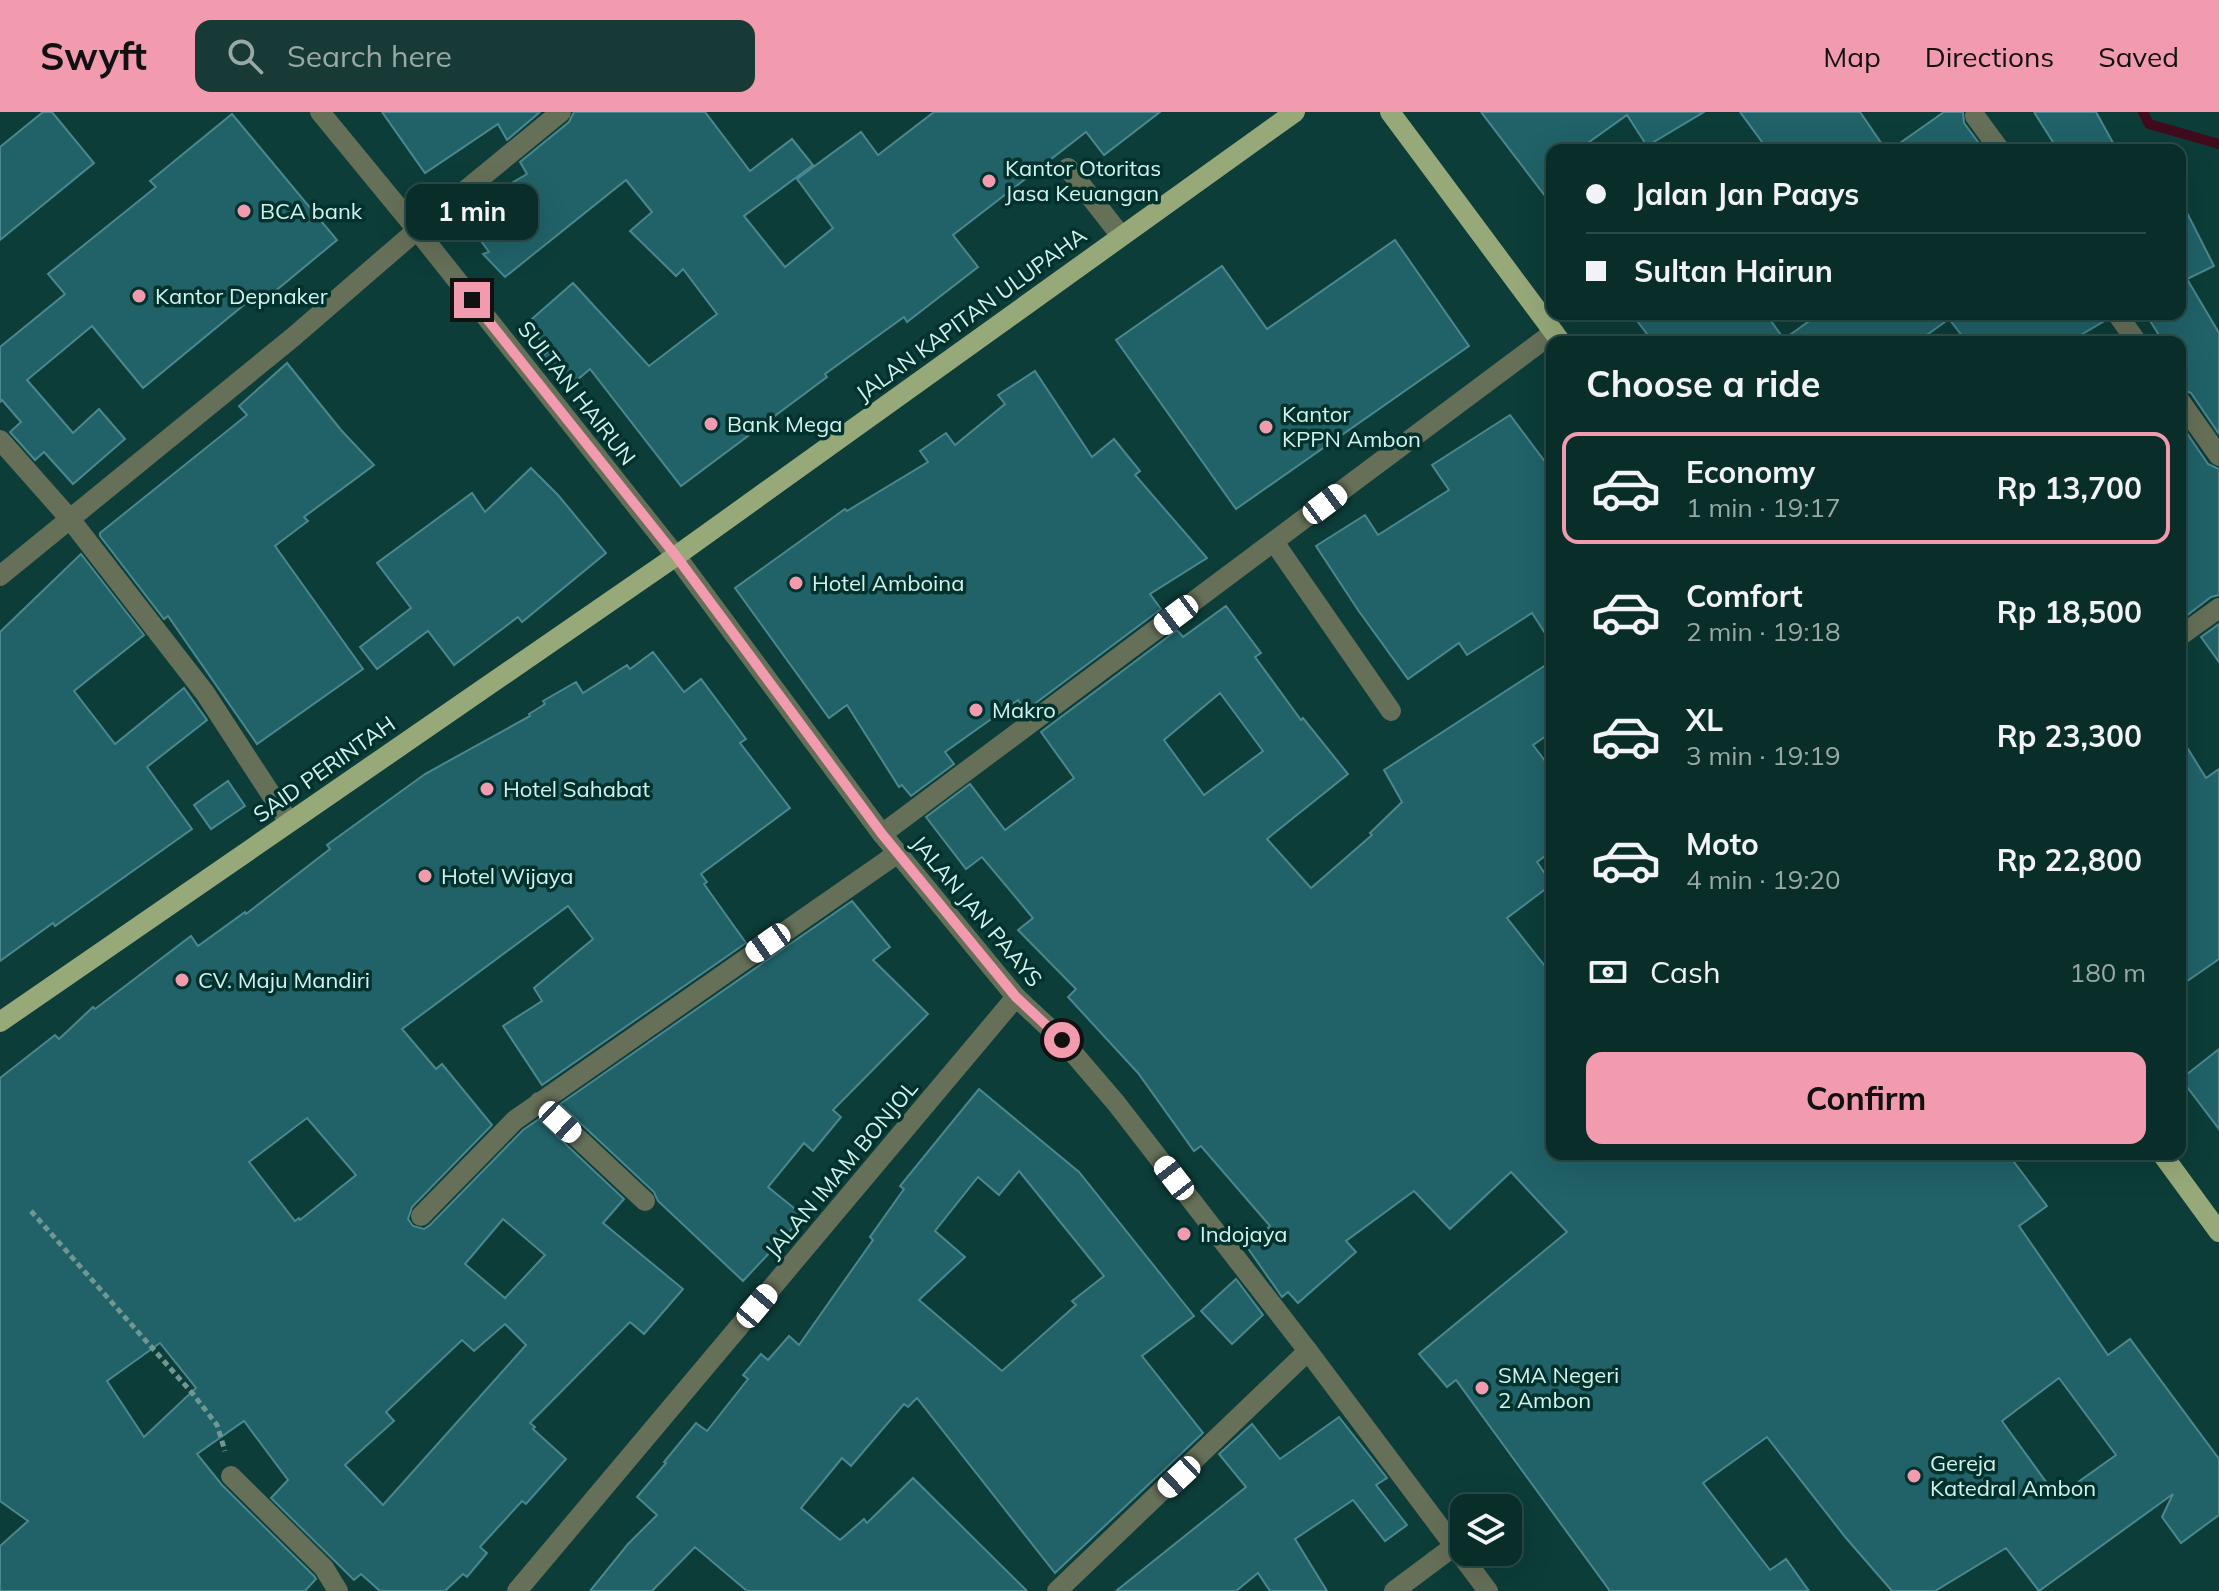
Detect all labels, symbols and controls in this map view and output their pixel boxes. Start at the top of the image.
search box [195,20,755,92]
text: Swyft [40,32,147,80]
icon: search [223,34,267,78]
text: Search here [287,37,452,75]
text: Map [1823,39,1881,74]
text: Directions [1925,39,2054,74]
text: Saved [2098,39,2179,74]
place label: Kantor Otoritas Jasa Keuangan [1005,154,1161,207]
marker: Kantor Otoritas Jasa Keuangan [980,172,998,190]
text: Jalan Jan Paays [1634,175,1859,213]
callout: 1 min [406,184,538,240]
text: 1 min [438,195,506,228]
place label: BCA bank [260,197,363,225]
marker: BCA bank [235,202,253,220]
street label: JALAN KAPITAN ULUPAHA [850,221,1092,407]
text: Sultan Hairun [1634,252,1833,290]
place label: Kantor Depnaker [155,282,328,310]
route end [454,282,490,318]
marker: Kantor Depnaker [130,287,148,305]
street label: SULTAN HAIRUN [512,315,642,471]
text: Choose a ride [1586,361,1820,406]
place label: Kantor KPPN Ambon [1282,400,1421,453]
place label: Bank Mega [727,410,842,438]
marker: Bank Mega [702,415,720,433]
marker: Kantor KPPN Ambon [1257,418,1275,436]
icon: car [1590,452,1662,524]
text: Economy [1686,453,1815,491]
text: Rp 13,700 [1997,469,2142,507]
car [1299,480,1351,528]
text: 1 min · 19:17 [1686,491,1841,524]
place label: Hotel Amboina [812,569,964,597]
marker: Hotel Amboina [787,574,805,592]
icon: car [1590,576,1662,648]
text: Comfort [1686,577,1803,615]
car [1150,591,1202,639]
text: Rp 18,500 [1997,593,2142,631]
text: 2 min · 19:18 [1686,615,1841,648]
place label: Makro [992,696,1056,724]
icon: car [1590,700,1662,772]
marker: Makro [967,701,985,719]
text: XL [1686,701,1723,739]
street label: SAID PERINTAH [248,710,400,828]
text: Rp 23,300 [1997,717,2142,755]
text: 3 min · 19:19 [1686,739,1841,772]
place label: Hotel Sahabat [503,775,650,803]
marker: Hotel Sahabat [478,780,496,798]
icon: car [1590,824,1662,896]
text: Moto [1686,825,1759,863]
street label: JALAN JAN PAAYS [906,830,1048,992]
text: Rp 22,800 [1997,841,2142,879]
place label: Hotel Wijaya [441,862,574,890]
text: 4 min · 19:20 [1686,863,1841,896]
marker: Hotel Wijaya [416,867,434,885]
car [741,919,795,967]
icon: cash [1586,950,1630,994]
text: Cash [1650,953,1721,991]
text: 180 m [2070,956,2146,989]
place label: CV. Maju Mandiri [198,966,370,994]
marker: CV. Maju Mandiri [173,971,191,989]
route start [1044,1022,1080,1058]
button: Confirm [1586,1052,2146,1144]
street label: JALAN IMAM BONJOL [759,1074,923,1264]
car [534,1097,586,1147]
car [1150,1152,1198,1204]
place label: Indojaya [1200,1220,1287,1248]
marker: Indojaya [1175,1225,1193,1243]
car [732,1280,782,1332]
place label: SMA Negeri 2 Ambon [1498,1361,1619,1414]
marker: SMA Negeri 2 Ambon [1473,1379,1491,1397]
place label: Gereja Katedral Ambon [1930,1449,2096,1502]
car [1153,1452,1205,1502]
marker: Gereja Katedral Ambon [1905,1467,1923,1485]
map controls [1450,1494,1522,1566]
button: layers [1450,1494,1522,1566]

